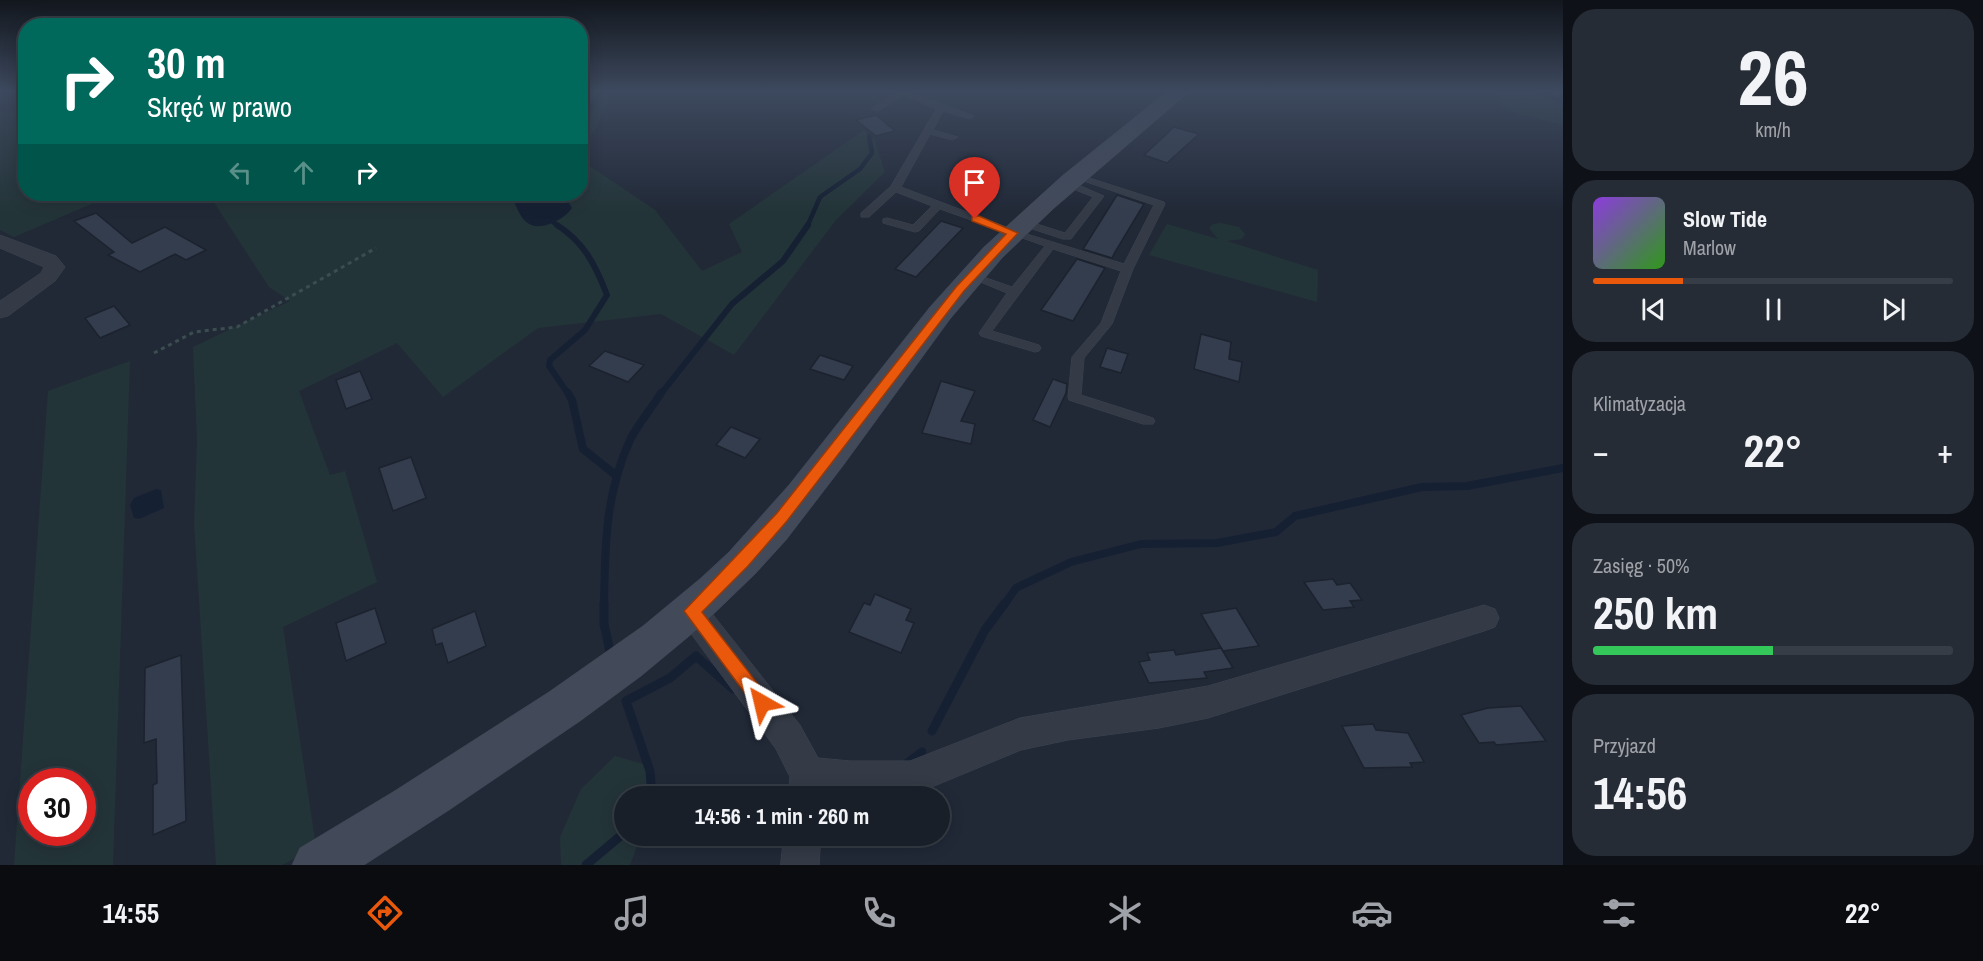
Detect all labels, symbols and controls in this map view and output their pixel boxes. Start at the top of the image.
text: 26 [1737,24,1809,129]
text: 30 m [147,35,226,91]
icon: right [48,42,126,120]
text: Skręć w prawo [147,89,292,125]
text: km/h [1755,116,1791,143]
icon: left [224,156,257,189]
icon: ahead [287,156,320,189]
icon: right [350,156,383,189]
pin [949,157,1000,219]
icon: arrive [958,166,991,199]
text: Slow Tide [1683,204,1767,234]
text: Marlow [1683,234,1736,261]
icon: previous [1637,293,1670,326]
icon: pause [1757,293,1790,326]
icon: next [1877,293,1910,326]
text: Klimatyzacja [1593,390,1686,417]
text: 22° [1743,420,1803,481]
text: − [1593,429,1609,473]
text: + [1937,429,1953,473]
text: Zasięg · 50% [1593,552,1690,579]
text: 250 km [1593,582,1718,643]
position arrow [730,671,794,735]
text: Przyjazd [1593,732,1656,759]
text: 14:56 [1593,762,1687,823]
speed limit sign: 30 [18,768,96,846]
text: 14:56 · 1 min · 260 m [695,801,869,831]
icon: directions [364,892,406,934]
icon: music [611,892,653,934]
icon: phone [858,892,900,934]
icon: climate [1104,892,1146,934]
icon: car [1351,892,1393,934]
icon: filters [1598,892,1640,934]
text: 14:55 [102,895,159,931]
text: 22° [1845,895,1881,931]

